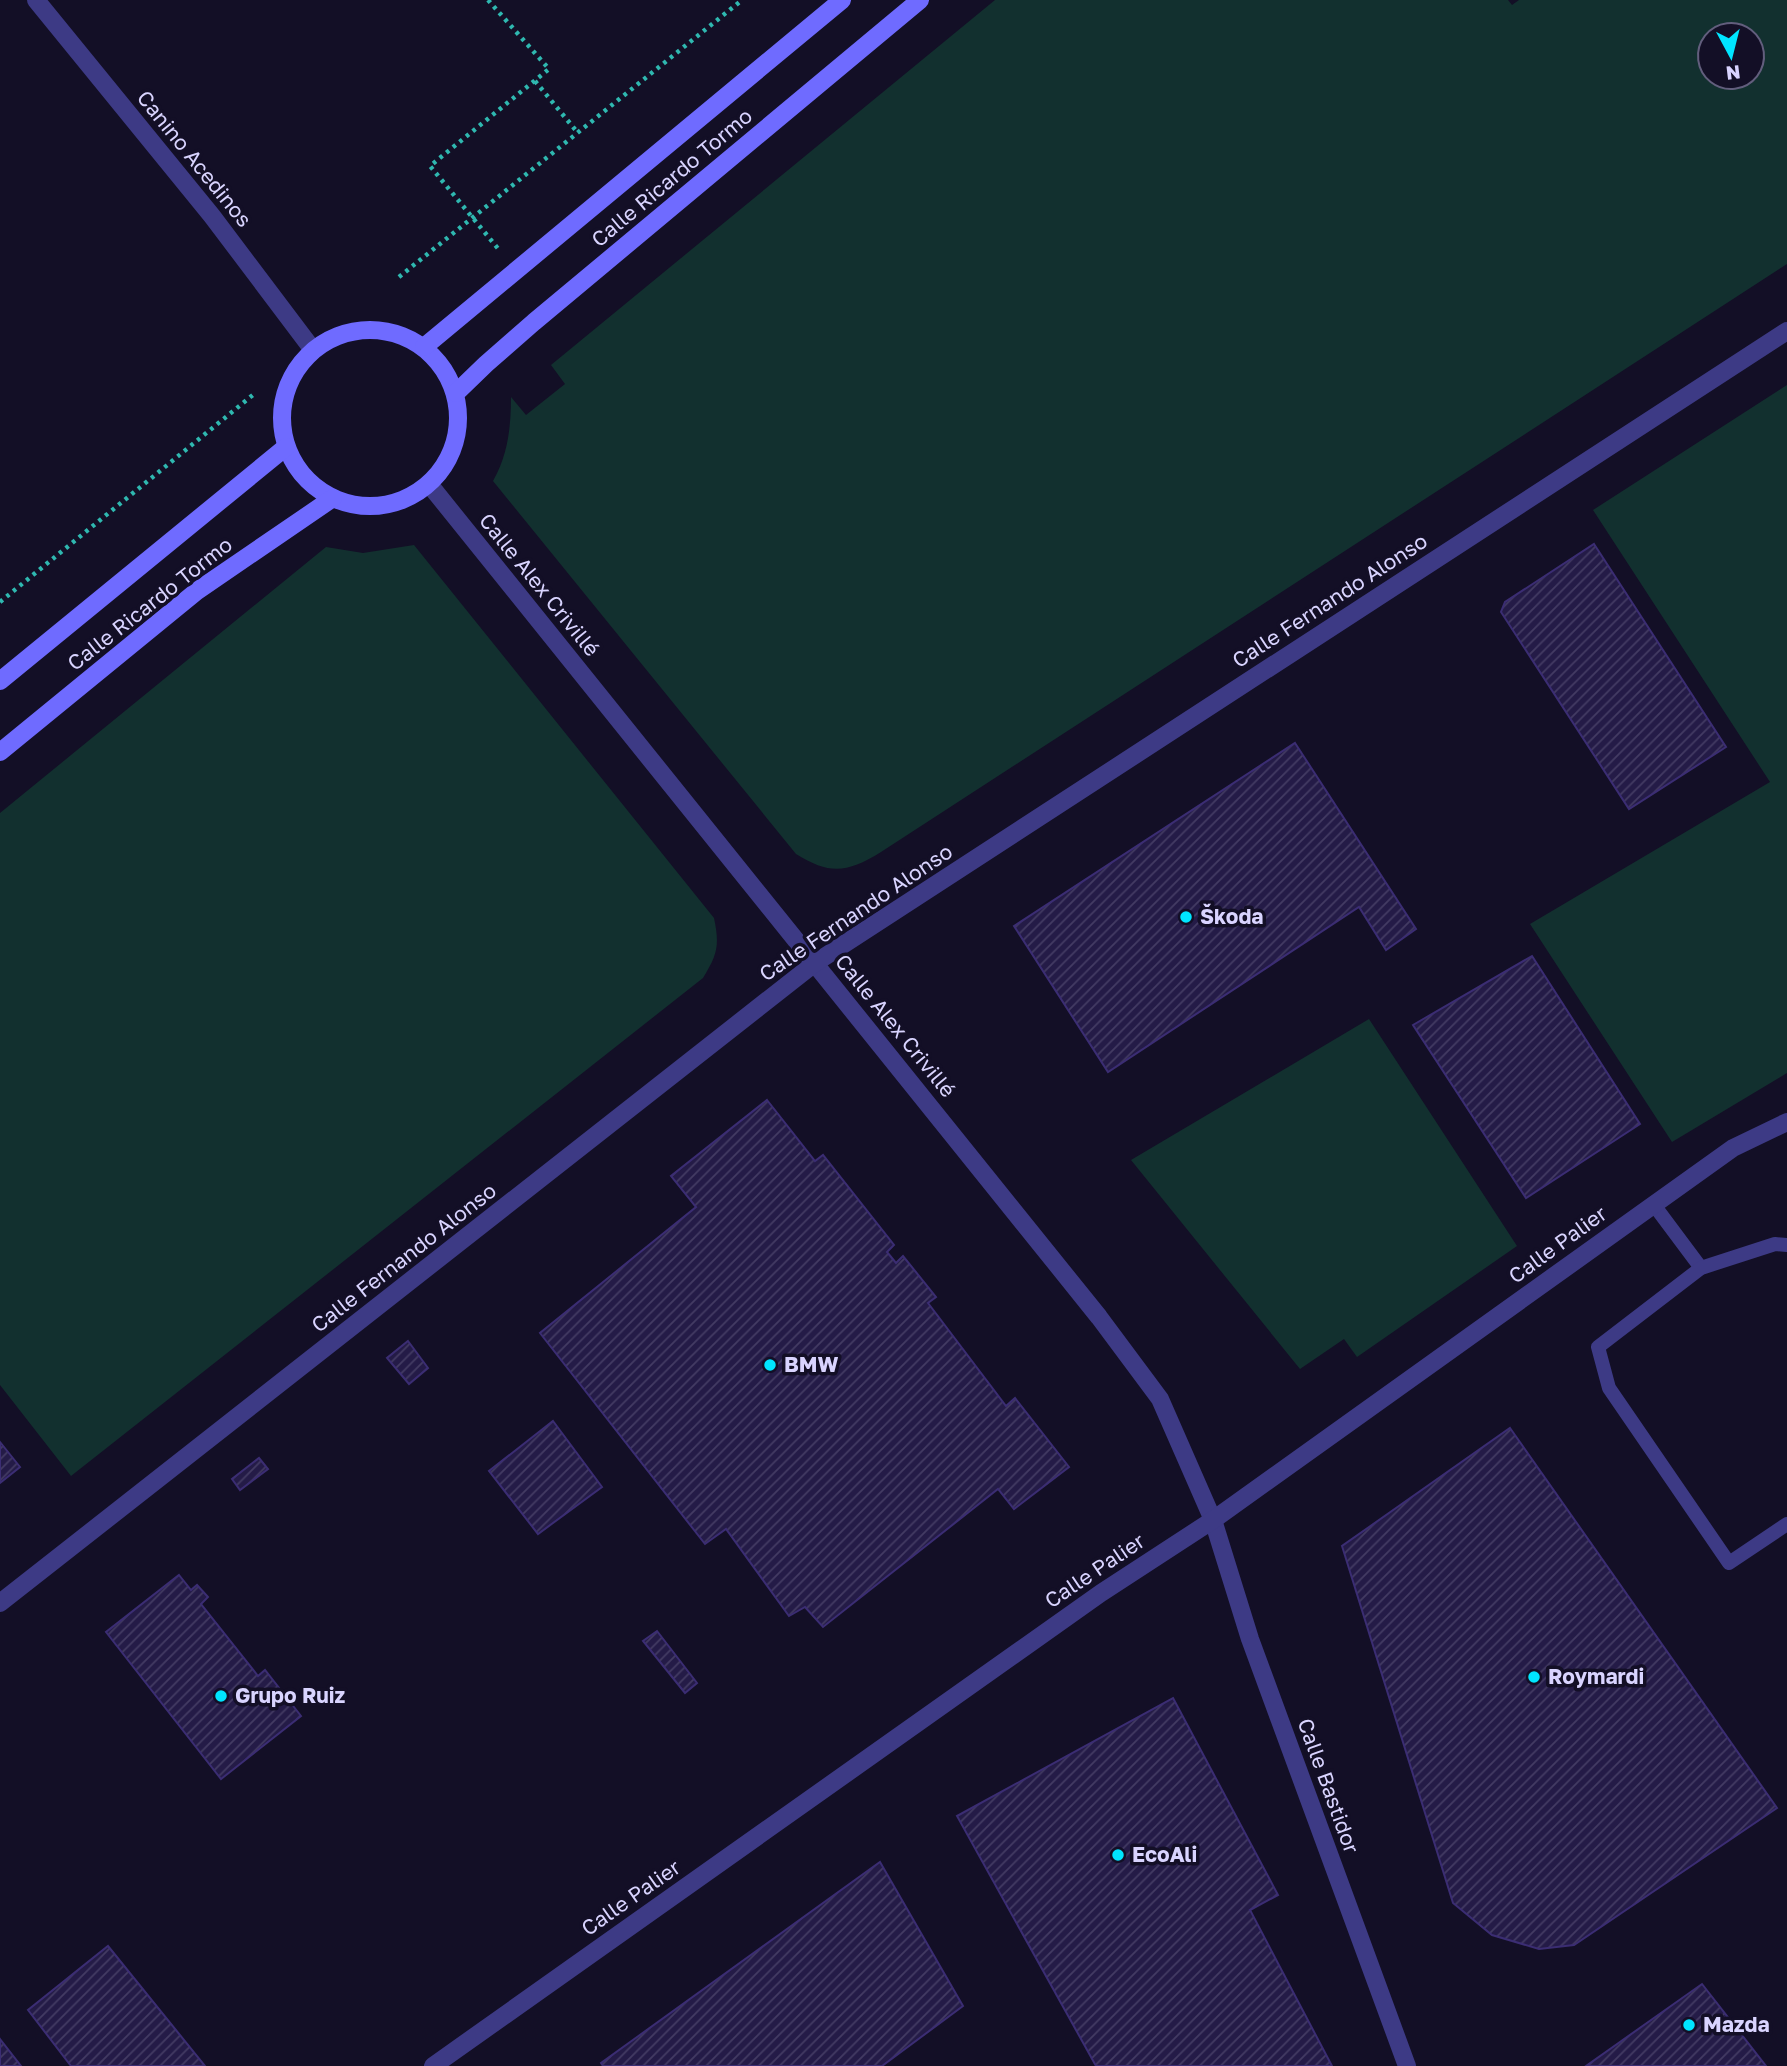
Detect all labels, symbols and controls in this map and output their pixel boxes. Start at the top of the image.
north arrow [1696,21,1766,91]
text: N [1725,61,1742,86]
street label: Canino Acedinos [132,85,258,232]
street label: Calle Ricardo Tormo [586,102,757,252]
street label: Calle Alex Crivillé [474,508,605,661]
street label: Calle Fernando Alonso [1227,527,1432,673]
street label: Calle Ricardo Tormo [62,531,237,676]
street label: Calle Fernando Alonso [754,838,957,987]
place label: Škoda [1200,903,1264,929]
marker: Škoda [1178,909,1194,925]
street label: Calle Alex Crivillé [830,949,961,1102]
street label: Calle Fernando Alonso [306,1177,501,1337]
street label: Calle Palier [1503,1200,1612,1288]
place label: BMW [784,1351,839,1377]
marker: BMW [762,1357,778,1373]
street label: Calle Palier [1040,1527,1149,1613]
place label: Roymardi [1548,1663,1644,1689]
marker: Roymardi [1526,1669,1542,1685]
place label: Grupo Ruiz [235,1682,345,1708]
marker: Grupo Ruiz [213,1688,229,1704]
street label: Calle Bastidor [1293,1715,1365,1857]
place label: EcoAli [1132,1841,1197,1867]
marker: EcoAli [1110,1847,1126,1863]
street label: Calle Palier [576,1854,685,1941]
place label: Mazda [1703,2011,1770,2037]
marker: Mazda [1681,2017,1697,2033]

